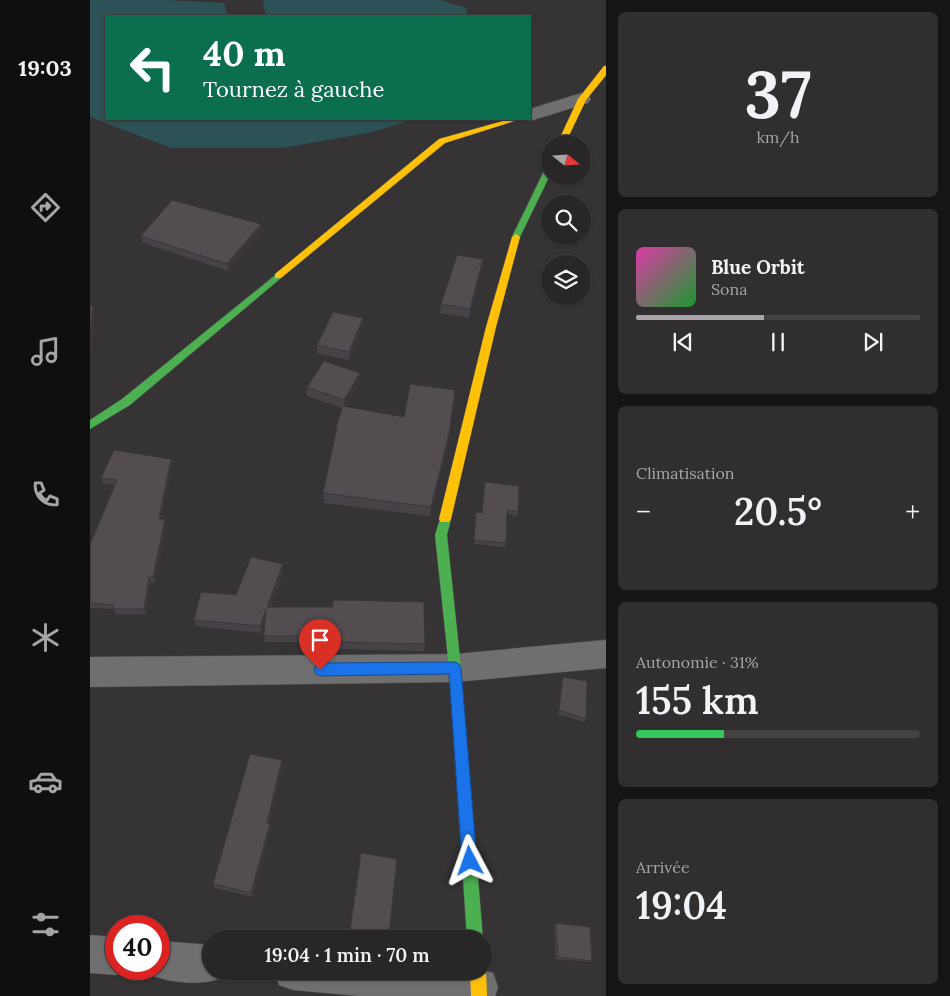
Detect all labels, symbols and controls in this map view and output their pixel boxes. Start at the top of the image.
text: 40 m [203,31,286,76]
icon: left [120,35,185,100]
text: 37 [745,53,811,136]
text: 19:03 [18,54,72,82]
text: Tournez à gauche [203,75,384,103]
text: km/h [756,127,800,147]
north arrow [541,135,591,185]
map controls [541,135,591,305]
icon: directions [28,190,63,225]
button: search [541,195,591,245]
button: layers [541,255,591,305]
text: Blue Orbit [711,255,805,279]
text: Sona [711,279,747,299]
icon: previous [669,328,697,356]
icon: pause [764,328,792,356]
icon: next [859,328,887,356]
icon: music [28,334,63,369]
text: Climatisation [636,463,734,483]
icon: phone [28,477,63,512]
text: 20.5° [734,487,822,535]
text: − [636,494,651,530]
text: + [905,494,920,530]
pin [299,619,341,670]
icon: climate [28,620,63,655]
icon: arrive [306,626,334,654]
text: Autonomie · 31% [636,652,759,672]
text: 155 km [636,676,759,724]
icon: car [28,764,63,799]
position arrow [443,834,495,886]
text: Arrivée [636,857,690,877]
text: 19:04 [636,881,727,929]
icon: filters [28,907,63,942]
speed limit sign: 40 [105,915,170,980]
text: 19:04 · 1 min · 70 m [264,943,430,967]

